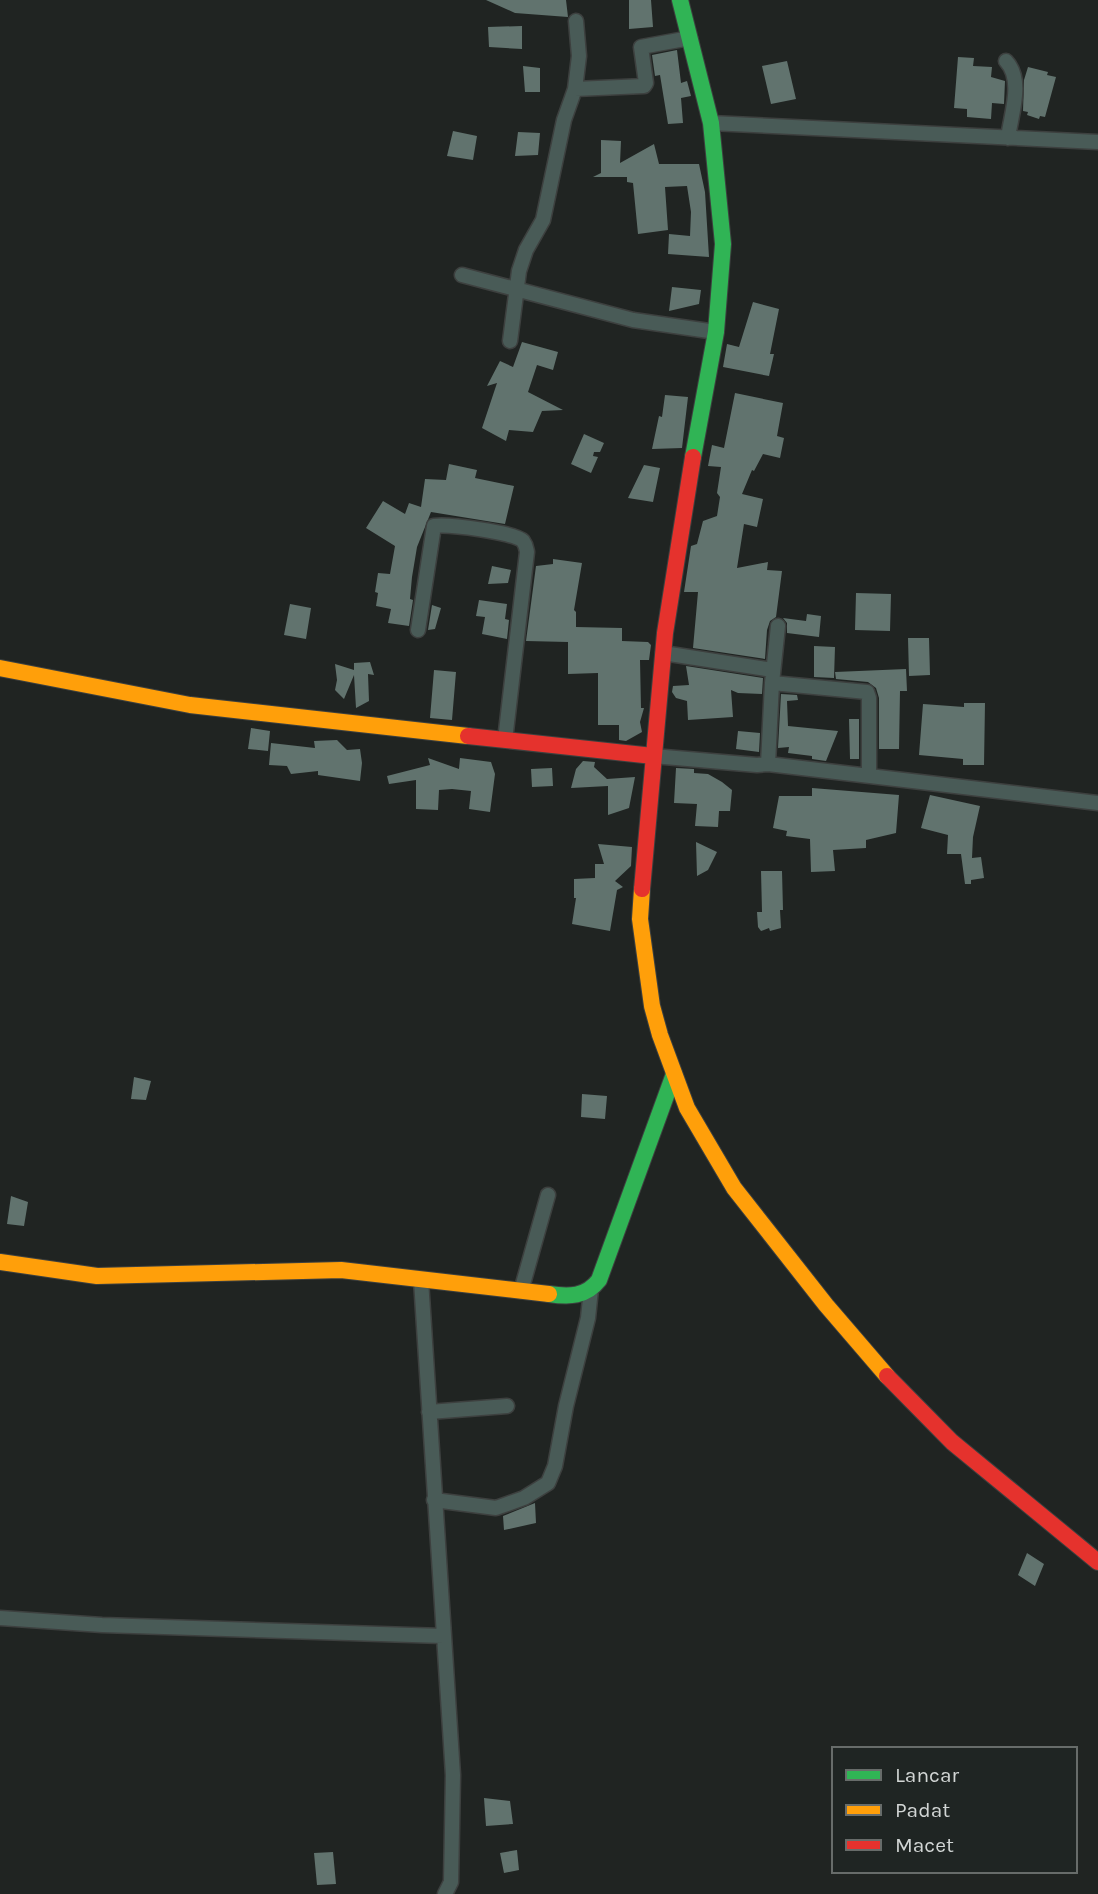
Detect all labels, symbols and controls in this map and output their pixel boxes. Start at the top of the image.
legend [832,1747,1077,1873]
text: Lancar [895,1763,959,1787]
text: Padat [895,1798,950,1822]
text: Macet [895,1833,954,1857]

